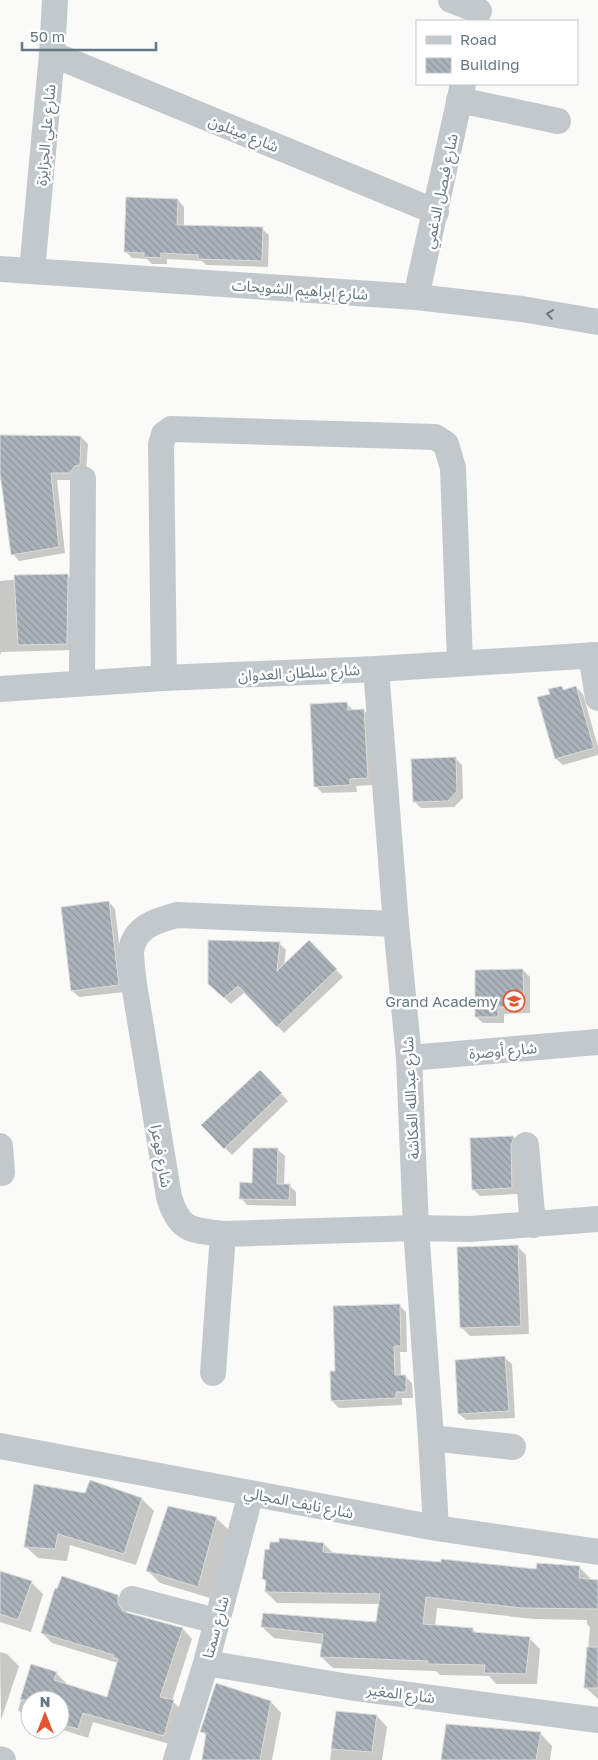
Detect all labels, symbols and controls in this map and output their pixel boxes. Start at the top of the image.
scale bar [22,20,156,52]
legend [416,20,578,85]
text: 50 m [30,27,65,45]
text: Road [460,30,497,48]
text: Building [460,55,520,73]
street label: شارع علي الجزايزة [32,83,62,187]
street label: شارع ميثلون [205,111,282,159]
street label: شارع فيصل الدغمي [419,132,465,251]
street label: شارع إبراهيم الشويحات [231,275,369,307]
one-way arrow [546,309,554,319]
street label: شارع سلطان العدوان [238,660,361,688]
school or university icon: Grand Academy [502,989,526,1013]
place label: Grand Academy [385,992,499,1010]
street label: شارع عبدالله العكاشة [398,1036,426,1160]
street label: شارع أوصرة [468,1038,538,1066]
street label: شارع فوعرا [144,1123,176,1190]
street label: شارع نايف المجالي [242,1483,355,1525]
street label: شارع سمتا [198,1594,236,1661]
street label: شارع المغير [364,1680,436,1710]
north arrow [20,1690,70,1740]
text: N [40,1693,50,1710]

